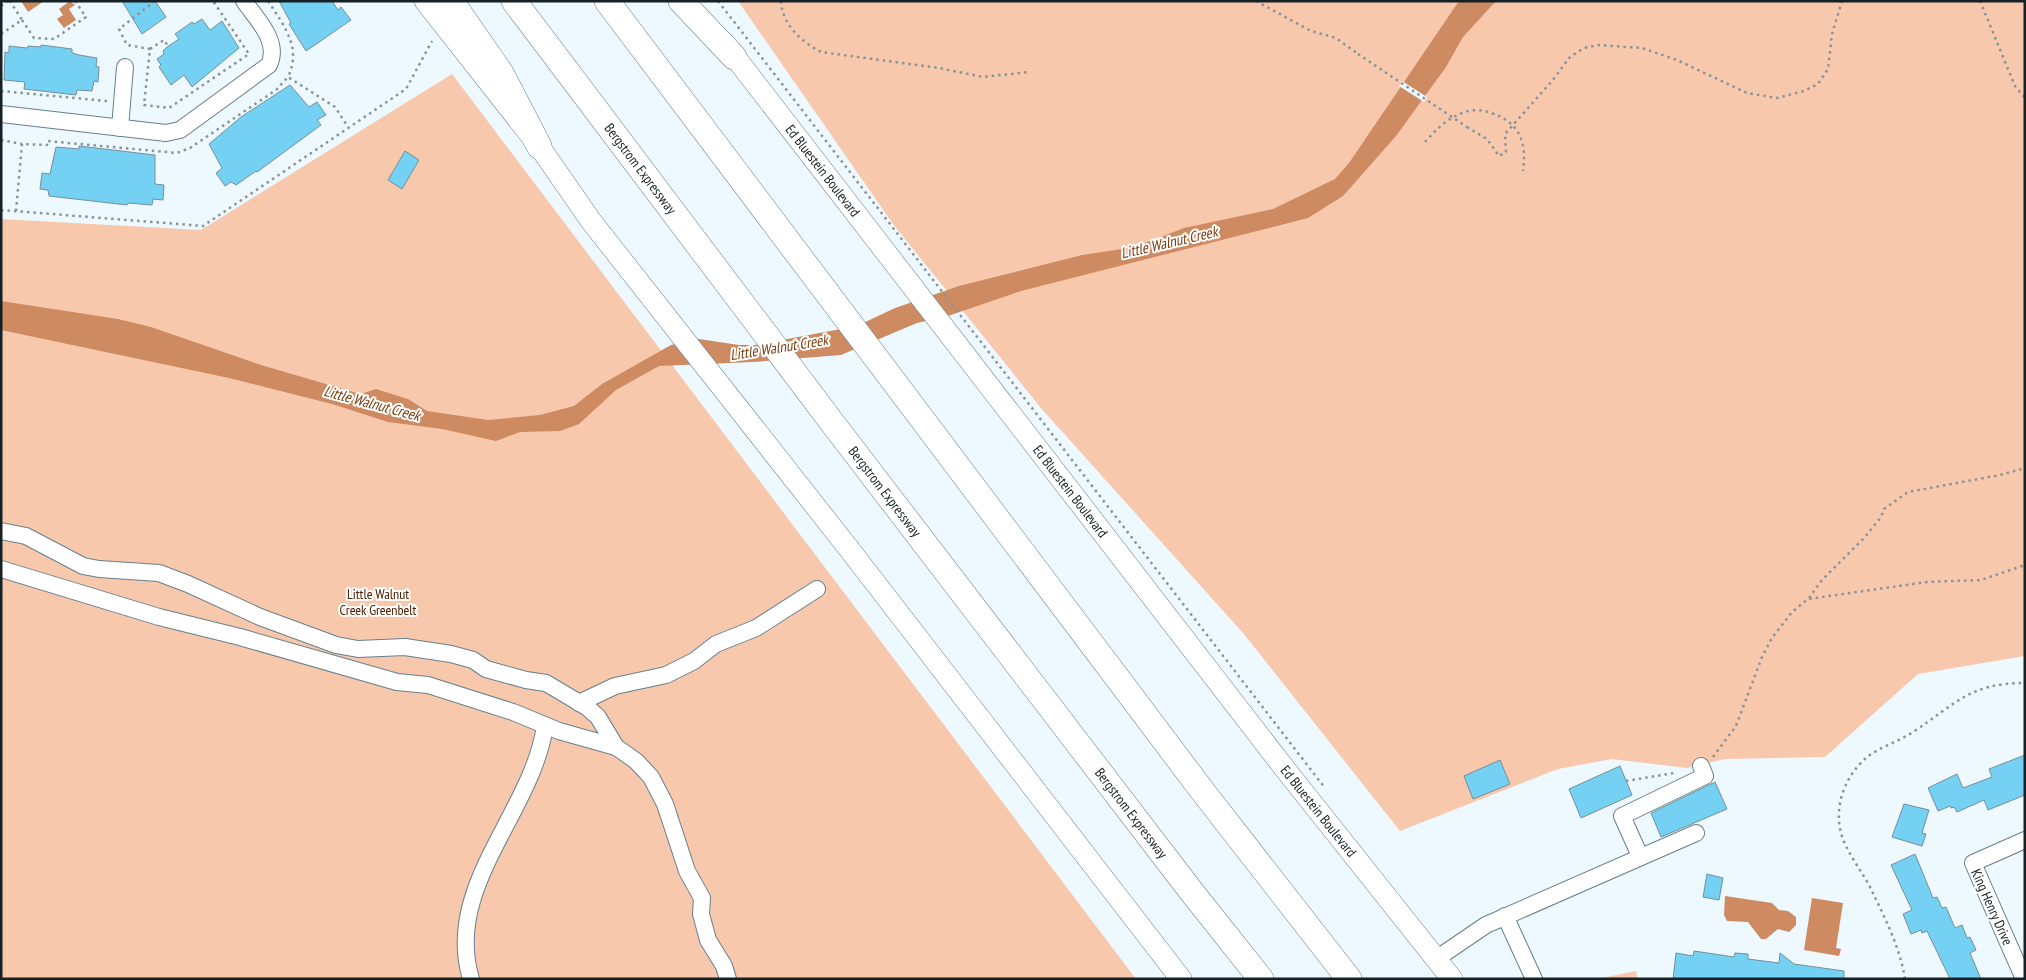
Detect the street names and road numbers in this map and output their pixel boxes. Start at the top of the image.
street label: Bergstrom Expressway [600,120,681,218]
street label: Ed Bluestein Boulevard [782,121,864,220]
street label: Ed Bluestein Boulevard [1029,441,1112,541]
street label: Bergstrom Expressway [845,443,926,541]
street label: Ed Bluestein Boulevard [1277,762,1360,861]
street label: Bergstrom Expressway [1091,764,1172,862]
street label: King Henry Drive [1967,866,2017,948]

